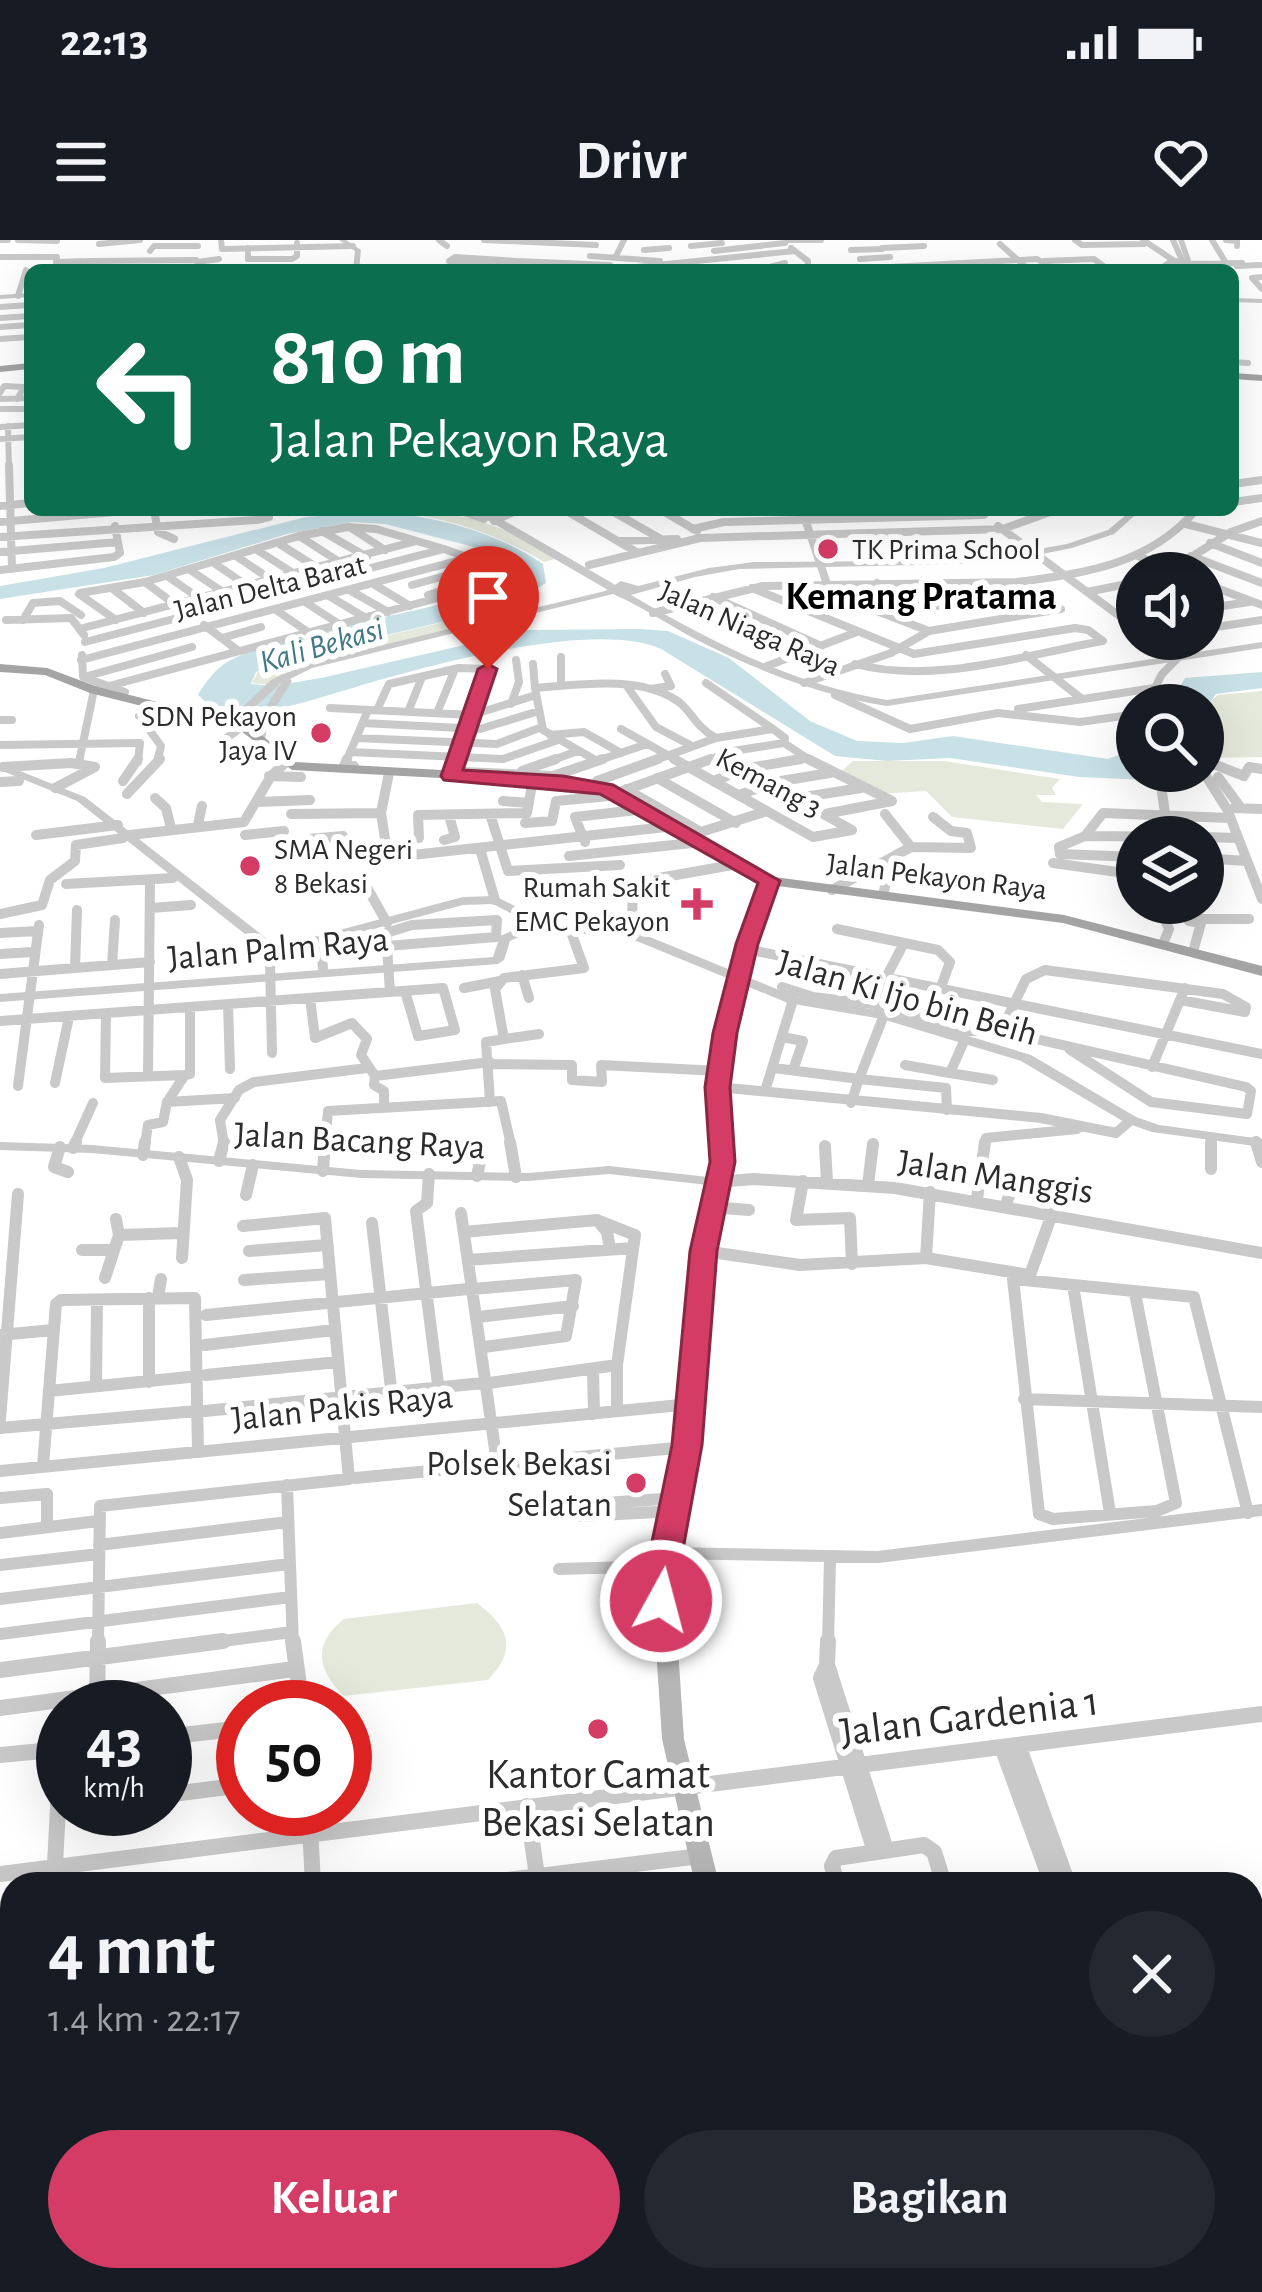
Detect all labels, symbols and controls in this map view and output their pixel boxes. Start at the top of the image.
text: 22:13 [60,19,148,64]
icon: menu [48,129,114,195]
icon: heart [1148,129,1214,195]
text: Drivr [576,135,686,189]
icon: left [72,312,228,468]
text: 810 m [270,316,466,400]
text: Jalan Pekayon Raya [270,414,669,468]
place label: TK Prima School [852,535,1041,565]
marker: TK Prima School [815,536,841,562]
pin [437,546,539,669]
street label: Jalan Delta Barat [172,550,369,626]
map controls [1116,552,1224,924]
button: sound [1116,552,1224,660]
icon: arrive [455,564,521,630]
street label: Jalan Niaga Raya [655,576,844,682]
district label: Kemang Pratama [785,578,1057,617]
water label: Kali Bekasi [256,613,387,680]
button: search [1116,684,1224,792]
place label: SDN Pekayon Jaya IV [141,702,297,766]
marker: SDN Pekayon Jaya IV [308,720,334,746]
street label: Kemang 3 [711,743,826,823]
button: layers [1116,816,1224,924]
place label: SMA Negeri 8 Bekasi [274,835,413,899]
street label: Jalan Pekayon Raya [825,849,1049,905]
marker: SMA Negeri 8 Bekasi [237,853,263,879]
place label: Rumah Sakit EMC Pekayon [514,873,670,937]
marker: Rumah Sakit EMC Pekayon [681,888,713,920]
street label: Jalan Palm Raya [166,921,390,977]
street label: Jalan Ki Ijo bin Beih [773,944,1042,1052]
street label: Jalan Bacang Raya [233,1116,486,1166]
street label: Jalan Manggis [896,1144,1096,1210]
street label: Jalan Pakis Raya [230,1378,455,1438]
place label: Polsek Bekasi Selatan [426,1446,612,1523]
marker: Polsek Bekasi Selatan [623,1470,649,1496]
position arrow [598,1538,724,1664]
speed limit sign: 50 [216,1680,372,1836]
street label: Jalan Gardenia 1 [837,1680,1101,1754]
text: 43 [86,1713,142,1773]
marker: Kantor Camat Bekasi Selatan [585,1716,611,1742]
place label: Kantor Camat Bekasi Selatan [481,1754,715,1844]
text: km/h [83,1773,145,1803]
button: close [1089,1911,1215,2037]
text: 4 mnt [48,1915,215,1987]
text: 1.4 km · 22:17 [48,2000,240,2039]
button: Keluar [48,2130,620,2268]
button: Bagikan [644,2130,1215,2268]

